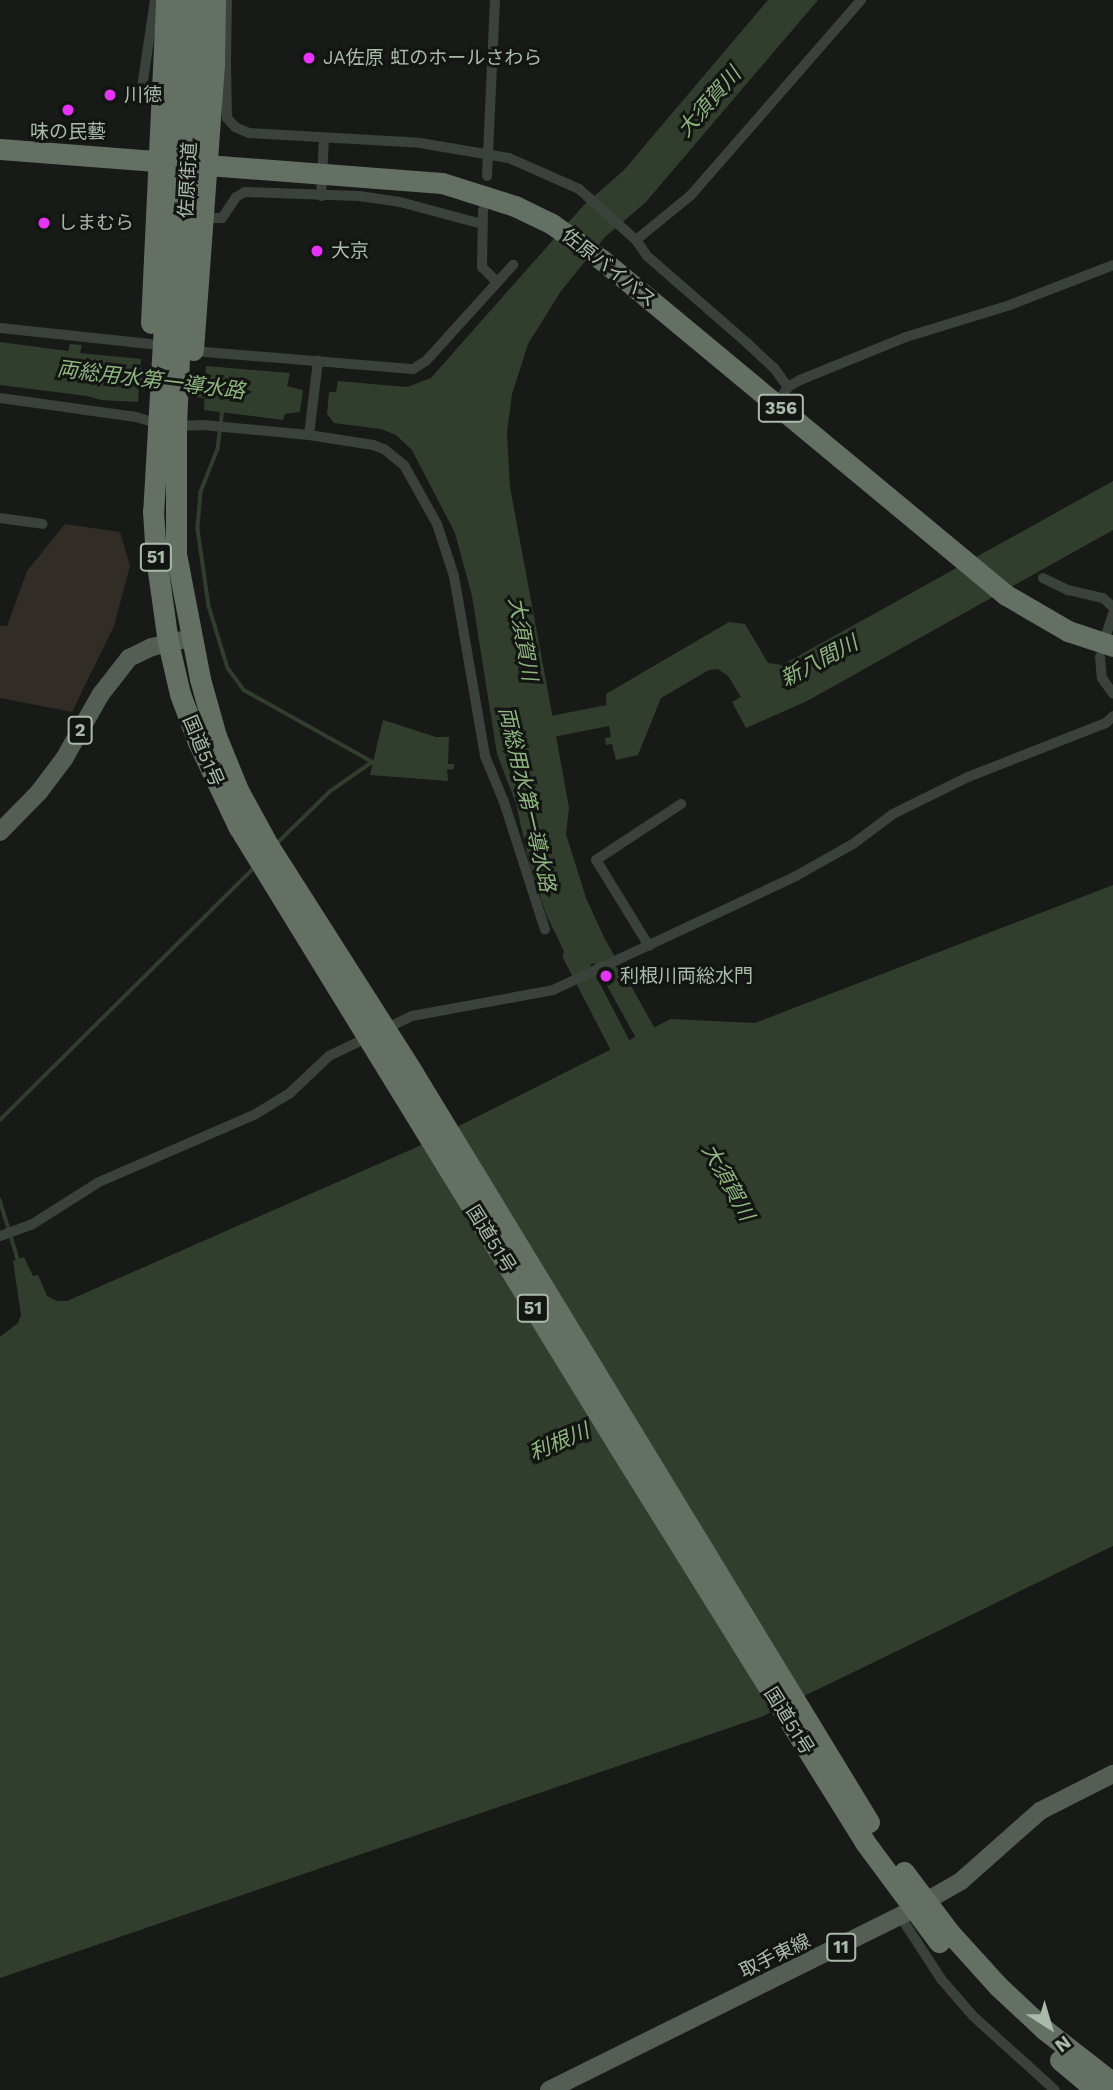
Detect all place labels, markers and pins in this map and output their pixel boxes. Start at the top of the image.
place label: JA佐原 虹のホールさわら [323,47,542,69]
marker: JA佐原 虹のホールさわら [301,50,317,66]
place label: 川徳 [124,84,162,106]
marker: 川徳 [102,87,118,103]
marker: 味の民藝 [60,102,76,118]
place label: 味の民藝 [30,121,106,143]
place label: しまむら [58,212,134,234]
marker: しまむら [36,215,52,231]
place label: 大京 [331,240,369,262]
marker: 大京 [309,243,325,259]
place label: 利根川両総水門 [620,965,753,987]
marker: 利根川両総水門 [598,968,614,984]

